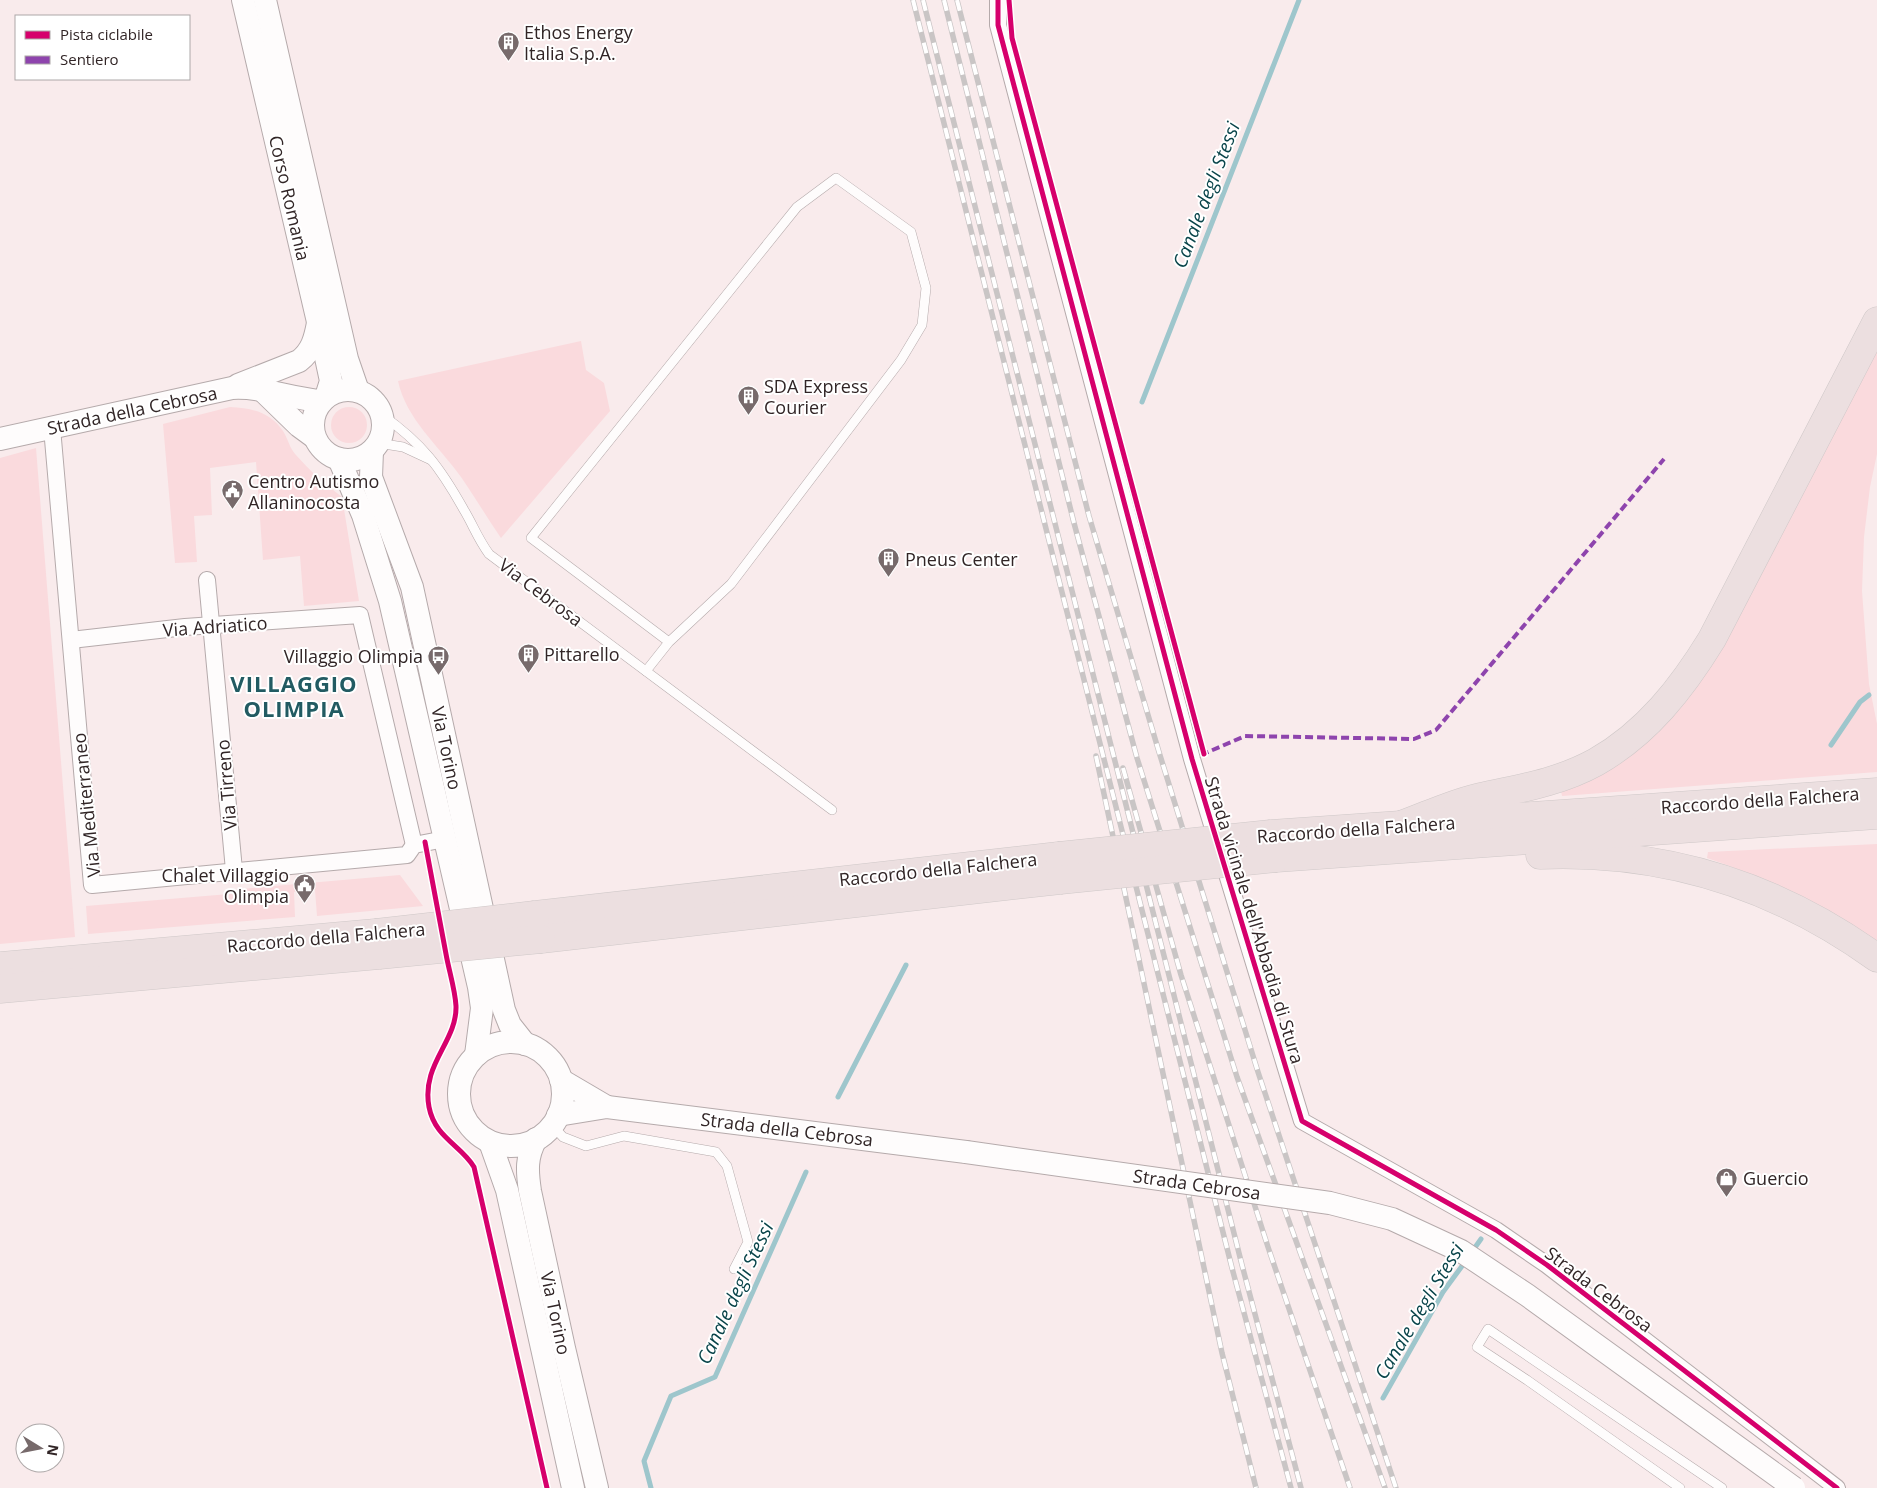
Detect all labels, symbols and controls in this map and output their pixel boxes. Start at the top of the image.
legend [15,15,190,80]
place label: Ethos Energy Italia S.p.A. [524,20,634,65]
text: Pista ciclabile [60,24,153,44]
building icon: Ethos Energy Italia S.p.A. [496,30,520,61]
text: Sentiero [60,49,119,69]
water label: Canale degli Stessi [1166,117,1246,272]
street label: Corso Romania [264,133,316,263]
place label: SDA Express Courier [764,374,868,419]
street label: Strada della Cebrosa [45,380,219,440]
building icon: SDA Express Courier [736,384,760,415]
place label: Centro Autismo Allaninocosta [248,469,379,514]
public building icon: Centro Autismo Allaninocosta [220,479,244,510]
building icon: Pneus Center [877,547,901,578]
place label: Pneus Center [905,547,1018,571]
street label: Via Cebrosa [494,553,588,631]
street label: Via Adriatico [162,610,268,642]
building icon: Pittarello [516,642,540,673]
place label: Pittarello [544,642,620,666]
place label: Villaggio Olimpia [284,644,423,668]
bus stop icon: Villaggio Olimpia [427,644,451,675]
district label: VILLAGGIO OLIMPIA [230,668,358,723]
street label: Via Torino [426,704,468,792]
street label: Via Mediterraneo [66,732,106,878]
street label: Via Tirreno [210,739,242,831]
street label: Strada vicinale dell'Abbadia di Stura [1200,773,1310,1067]
street label: Raccordo della Falchera [1660,781,1860,819]
street label: Raccordo della Falchera [1256,810,1456,848]
street label: Raccordo della Falchera [838,847,1038,891]
place label: Chalet Villaggio Olimpia [162,863,289,908]
public building icon: Chalet Villaggio Olimpia [293,873,317,904]
street label: Raccordo della Falchera [226,916,426,958]
street label: Strada della Cebrosa [699,1107,875,1151]
street label: Strada Cebrosa [1132,1163,1262,1205]
shop icon: Guercio [1715,1166,1739,1197]
place label: Guercio [1743,1166,1809,1190]
water label: Canale degli Stessi [691,1217,780,1368]
water label: Canale degli Stessi [1368,1237,1470,1384]
street label: Strada Cebrosa [1540,1241,1658,1337]
street label: Via Torino [535,1269,577,1357]
north arrow [15,1423,65,1473]
text: N [43,1443,64,1458]

